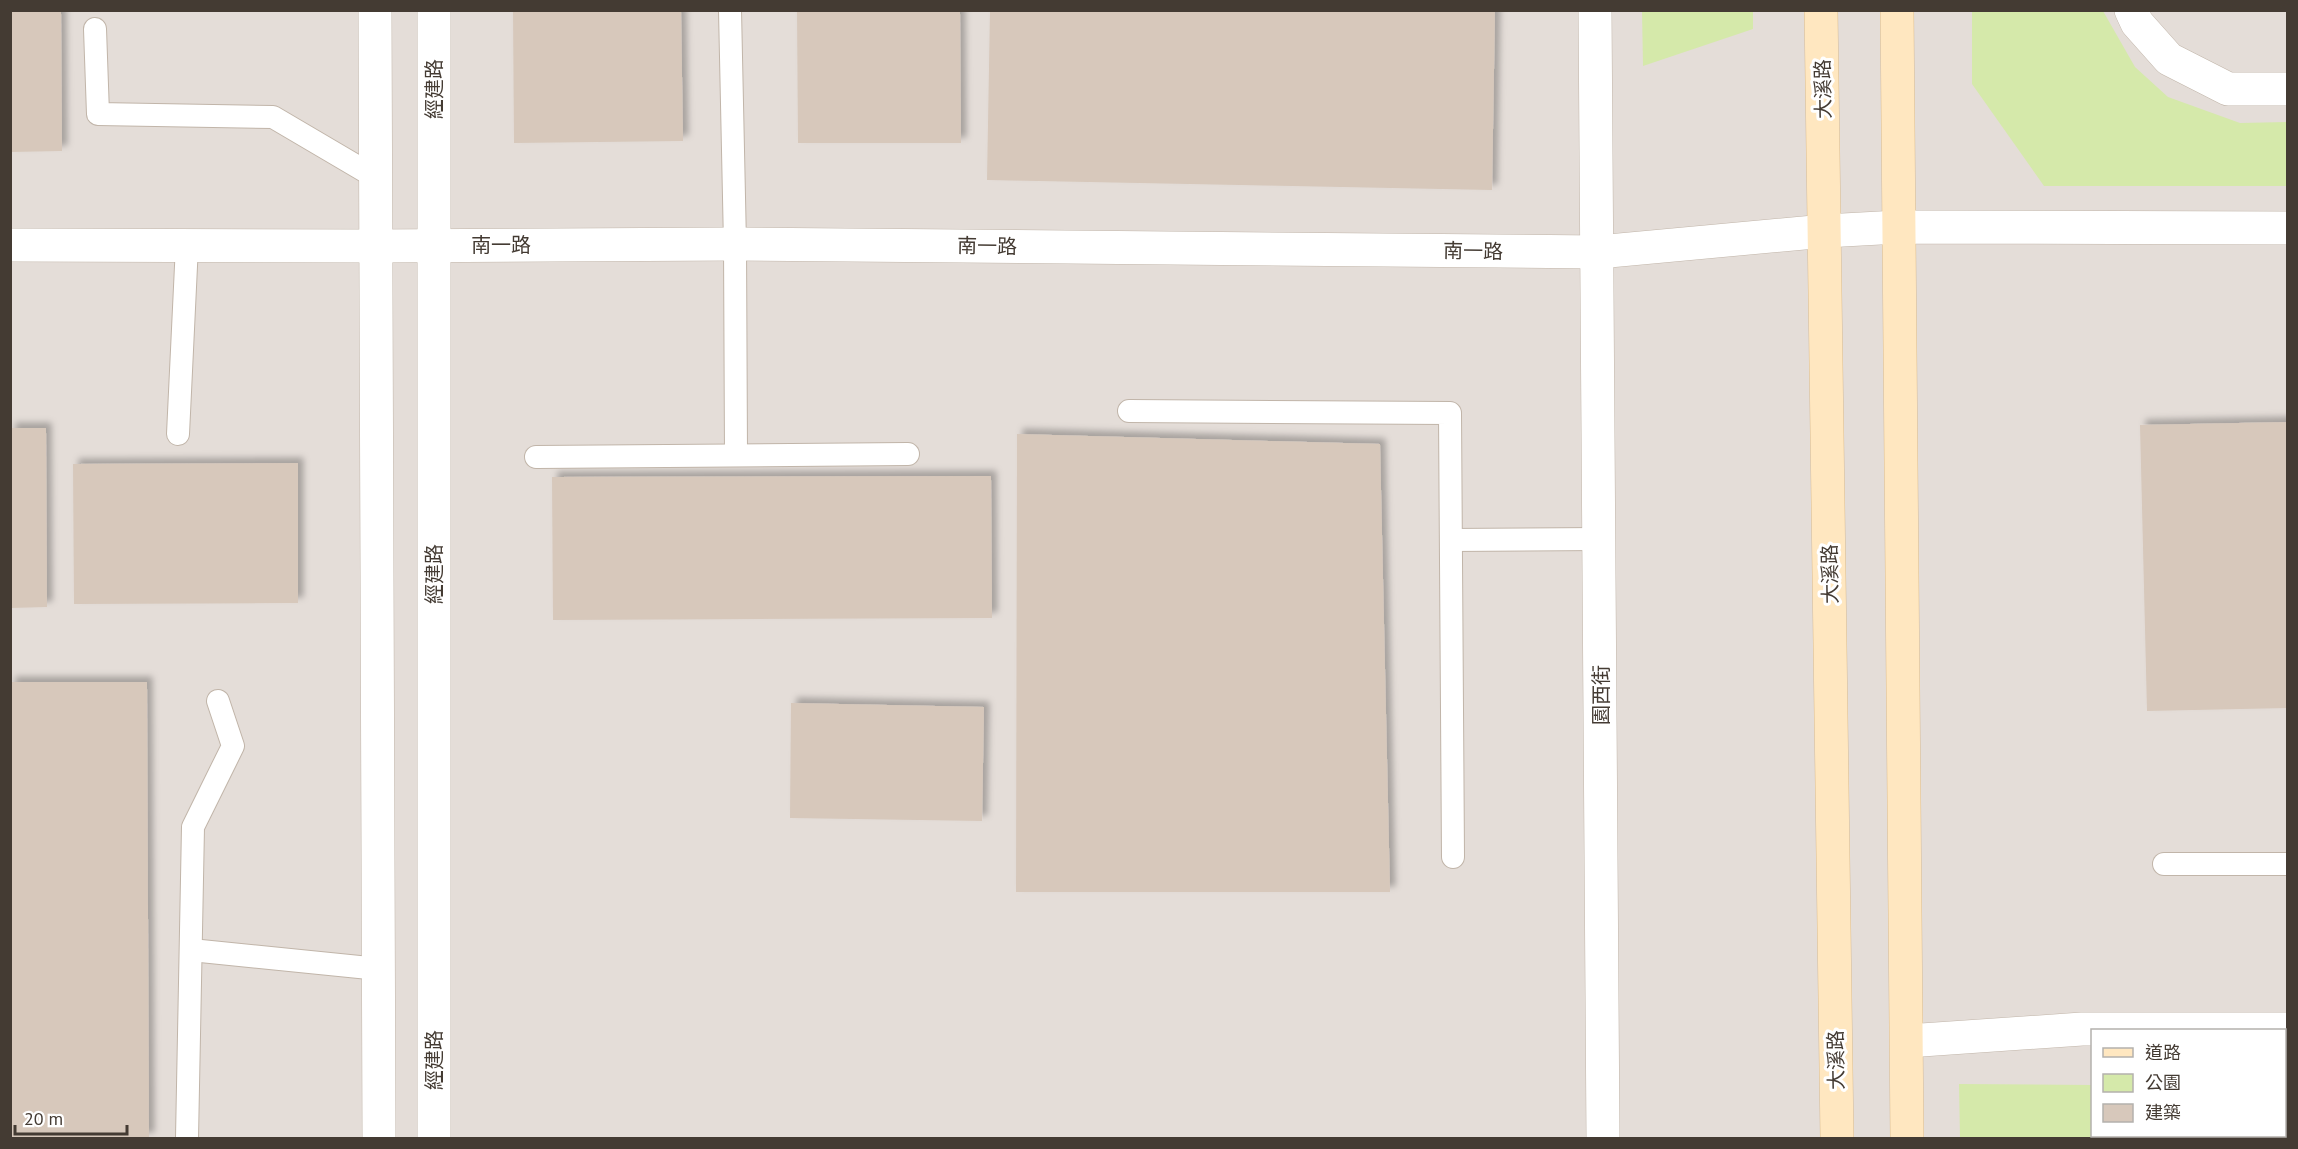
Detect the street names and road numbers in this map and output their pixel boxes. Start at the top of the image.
street label: 經建路 [421,59,447,119]
street label: 大溪路 [1809,59,1837,119]
street label: 南一路 [471,232,531,258]
street label: 南一路 [957,232,1017,260]
street label: 南一路 [1443,237,1503,265]
street label: 經建路 [421,544,447,604]
street label: 大溪路 [1816,544,1844,604]
street label: 園西街 [1588,665,1614,725]
street label: 經建路 [421,1030,447,1090]
street label: 大溪路 [1822,1030,1850,1090]

